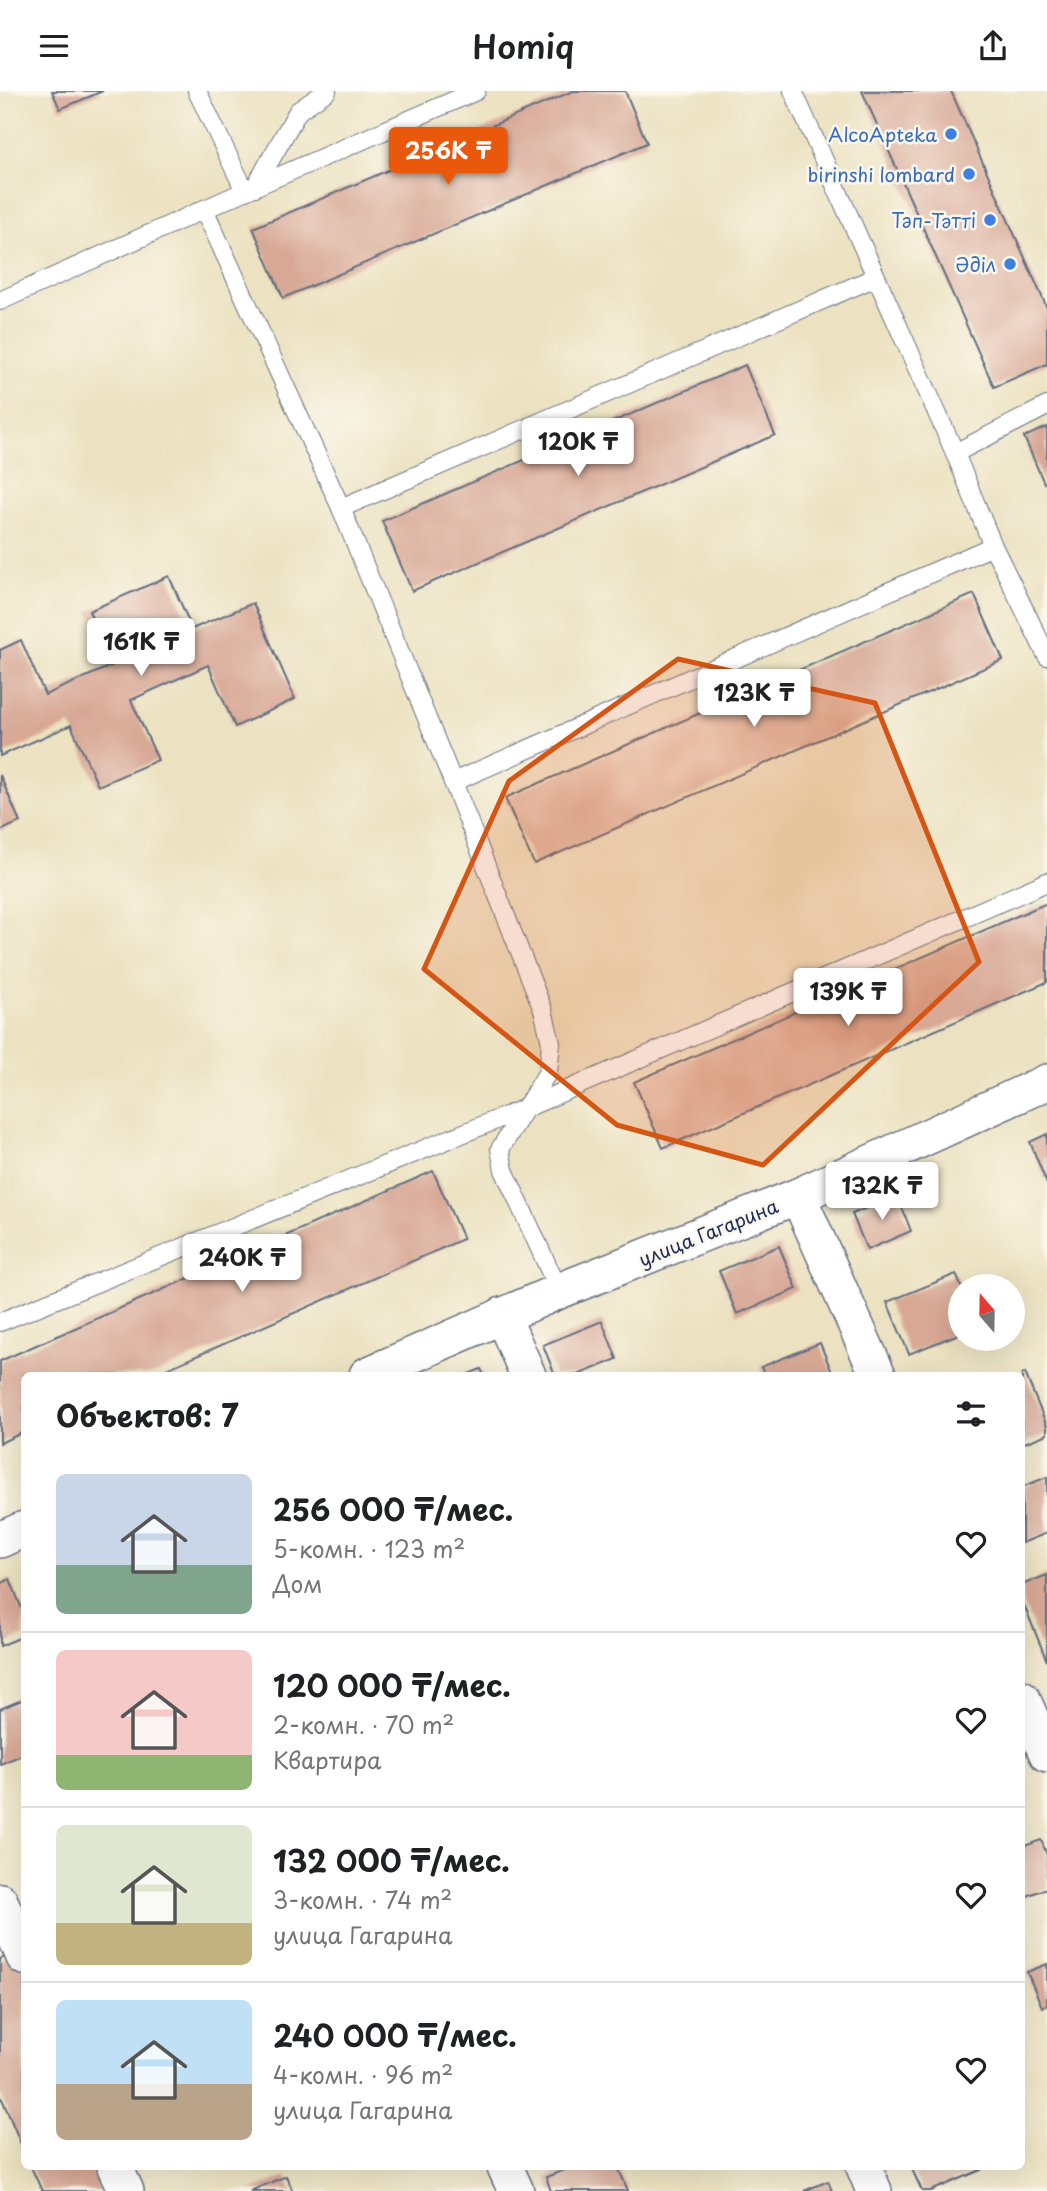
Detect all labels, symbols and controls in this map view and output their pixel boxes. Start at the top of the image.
text: Homiq [473,22,574,70]
icon: menu [35,27,73,65]
icon: share [974,27,1012,65]
place label: AlcoApteka [828,120,937,148]
marker: AlcoApteka [943,126,959,142]
pin: 256K ₸ [391,127,505,187]
text: 256K ₸ [405,132,491,167]
place label: birinshi lombard [808,160,955,188]
marker: birinshi lombard [961,166,977,182]
place label: Тәп-Тәтті [891,206,976,234]
marker: Тәп-Тәтті [982,212,998,228]
place label: Әділ [955,250,996,278]
marker: Әділ [1002,256,1018,272]
pin: 120K ₸ [521,419,635,478]
text: 120K ₸ [538,423,618,458]
pin: 161K ₸ [84,619,198,678]
text: 161K ₸ [103,623,179,658]
pin: 123K ₸ [697,669,811,729]
text: 123K ₸ [714,674,794,709]
pin: 139K ₸ [791,969,905,1028]
text: 139K ₸ [810,973,886,1008]
pin: 132K ₸ [825,1163,939,1222]
text: 132K ₸ [841,1167,923,1202]
street label: улица Гагарина [634,1191,782,1273]
pin: 240K ₸ [185,1235,299,1294]
text: 240K ₸ [198,1239,286,1274]
north arrow [948,1274,1026,1351]
map controls [948,1274,1025,1351]
text: Объектов: 7 [56,1392,239,1437]
icon: filters [952,1395,990,1433]
text: 256 000 ₸/мес. [273,1486,513,1531]
icon: home [112,1502,196,1586]
icon: heart [952,1525,990,1563]
text: 5-комн. · 123 m² [273,1531,465,1566]
text: Дом [273,1566,322,1601]
text: 120 000 ₸/мес. [273,1662,511,1707]
icon: home [112,1678,196,1762]
icon: heart [952,1701,990,1739]
text: 2-комн. · 70 m² [273,1707,454,1742]
text: Квартира [273,1742,381,1777]
text: 132 000 ₸/мес. [273,1837,510,1882]
icon: home [112,1853,196,1937]
icon: heart [952,1876,990,1914]
text: 3-комн. · 74 m² [273,1882,452,1917]
text: улица Гагарина [273,1917,453,1952]
text: 240 000 ₸/мес. [273,2012,517,2057]
icon: home [112,2028,196,2112]
icon: heart [952,2051,990,2089]
text: 4-комн. · 96 m² [273,2057,453,2092]
text: улица Гагарина [273,2092,453,2127]

